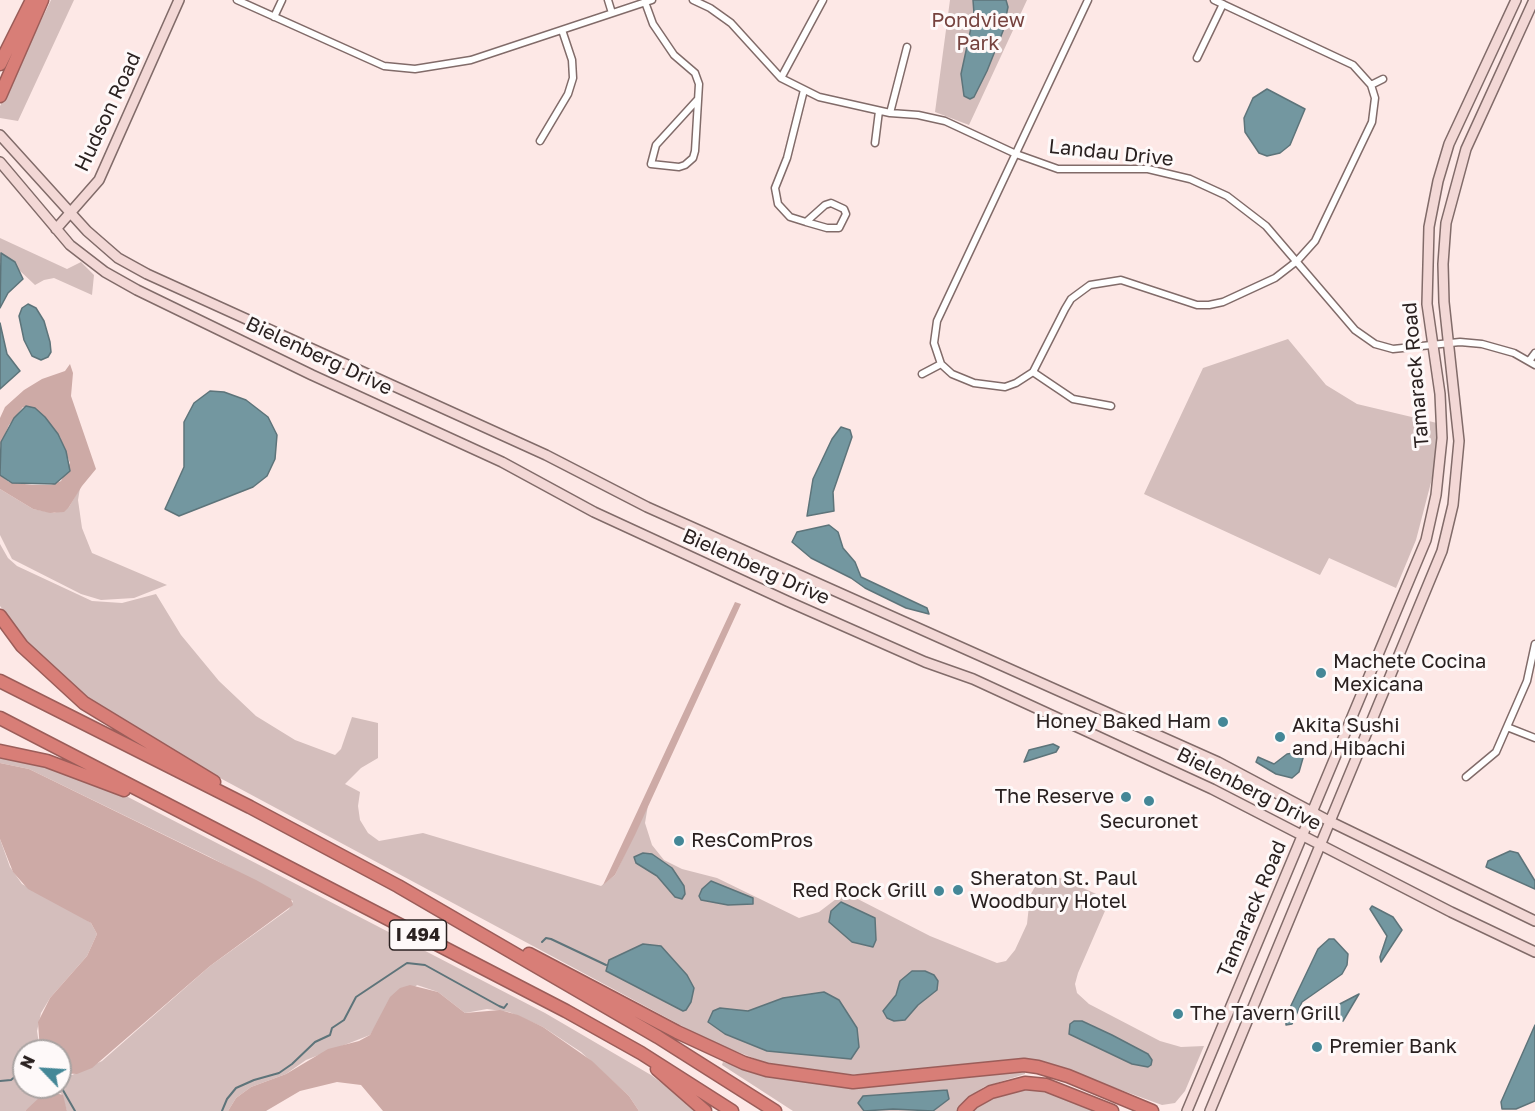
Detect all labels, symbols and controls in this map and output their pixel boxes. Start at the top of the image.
park label: Pondview Park [931,9,1025,56]
street label: Hudson Road [70,49,146,175]
street label: Landau Drive [1047,135,1175,171]
street label: Tamarack Road [1398,301,1434,449]
street label: Bielenberg Drive [242,312,396,400]
street label: Bielenberg Drive [679,524,833,610]
place label: Machete Cocina Mexicana [1333,650,1486,697]
marker: Machete Cocina Mexicana [1314,666,1328,680]
place label: Honey Baked Ham [1035,710,1211,734]
place label: Akita Sushi and Hibachi [1292,714,1406,761]
marker: Honey Baked Ham [1216,715,1230,729]
marker: Akita Sushi and Hibachi [1273,730,1287,744]
street label: Bielenberg Drive [1173,742,1325,836]
place label: The Reserve [995,785,1114,809]
marker: The Reserve [1119,790,1133,804]
marker: Securonet [1142,794,1156,808]
place label: Securonet [1100,810,1198,834]
place label: ResComPros [691,829,813,853]
marker: ResComPros [672,834,686,848]
street label: Tamarack Road [1212,837,1292,981]
place label: Sheraton St. Paul Woodbury Hotel [970,867,1137,914]
place label: Red Rock Grill [792,879,927,903]
marker: Sheraton St. Paul Woodbury Hotel [951,883,965,897]
marker: Red Rock Grill [932,884,946,898]
road number: I 494 [390,920,446,950]
place label: The Tavern Grill [1190,1002,1340,1026]
marker: The Tavern Grill [1171,1007,1185,1021]
place label: Premier Bank [1329,1035,1457,1059]
north arrow [12,1039,72,1099]
marker: Premier Bank [1310,1040,1324,1054]
text: N [16,1053,39,1072]

